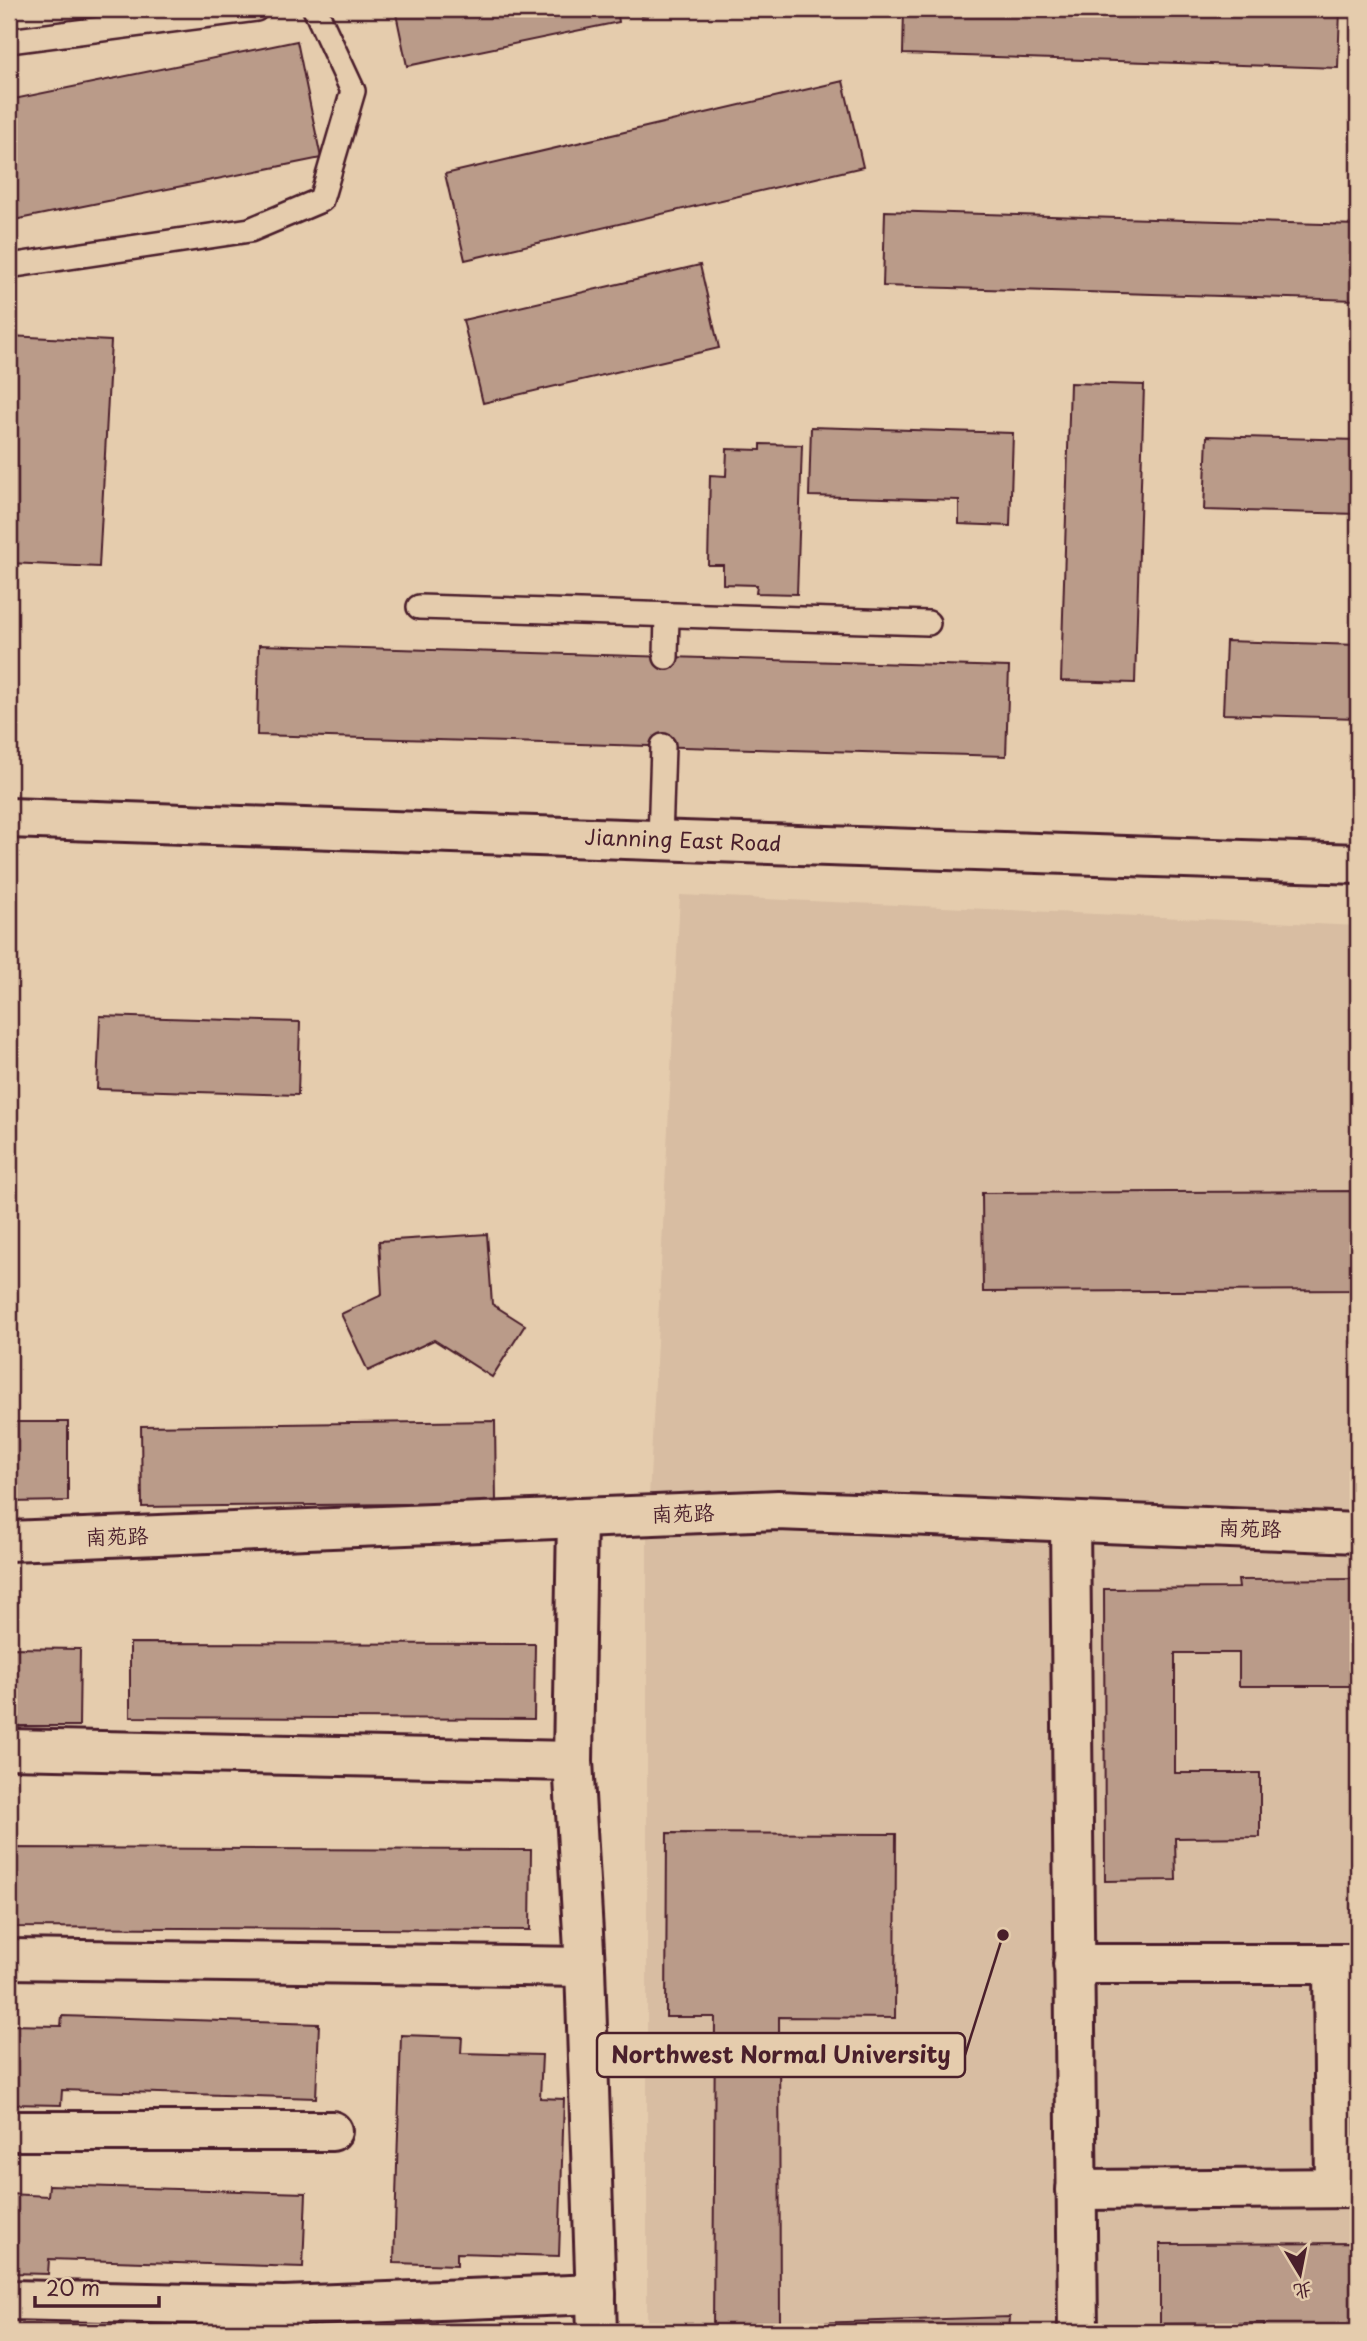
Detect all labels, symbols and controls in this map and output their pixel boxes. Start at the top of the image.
street label: Jianning East Road [584,820,782,858]
street label: 南苑路 [651,1495,715,1529]
street label: 南苑路 [1218,1510,1282,1544]
street label: 南苑路 [85,1518,149,1552]
callout: Northwest Normal University [597,2033,965,2077]
text: Northwest Normal University [611,2036,951,2071]
north arrow [1266,2240,1336,2310]
scale bar [35,2264,159,2308]
text: 20 m [46,2271,100,2303]
text: 北 [1291,2276,1315,2307]

